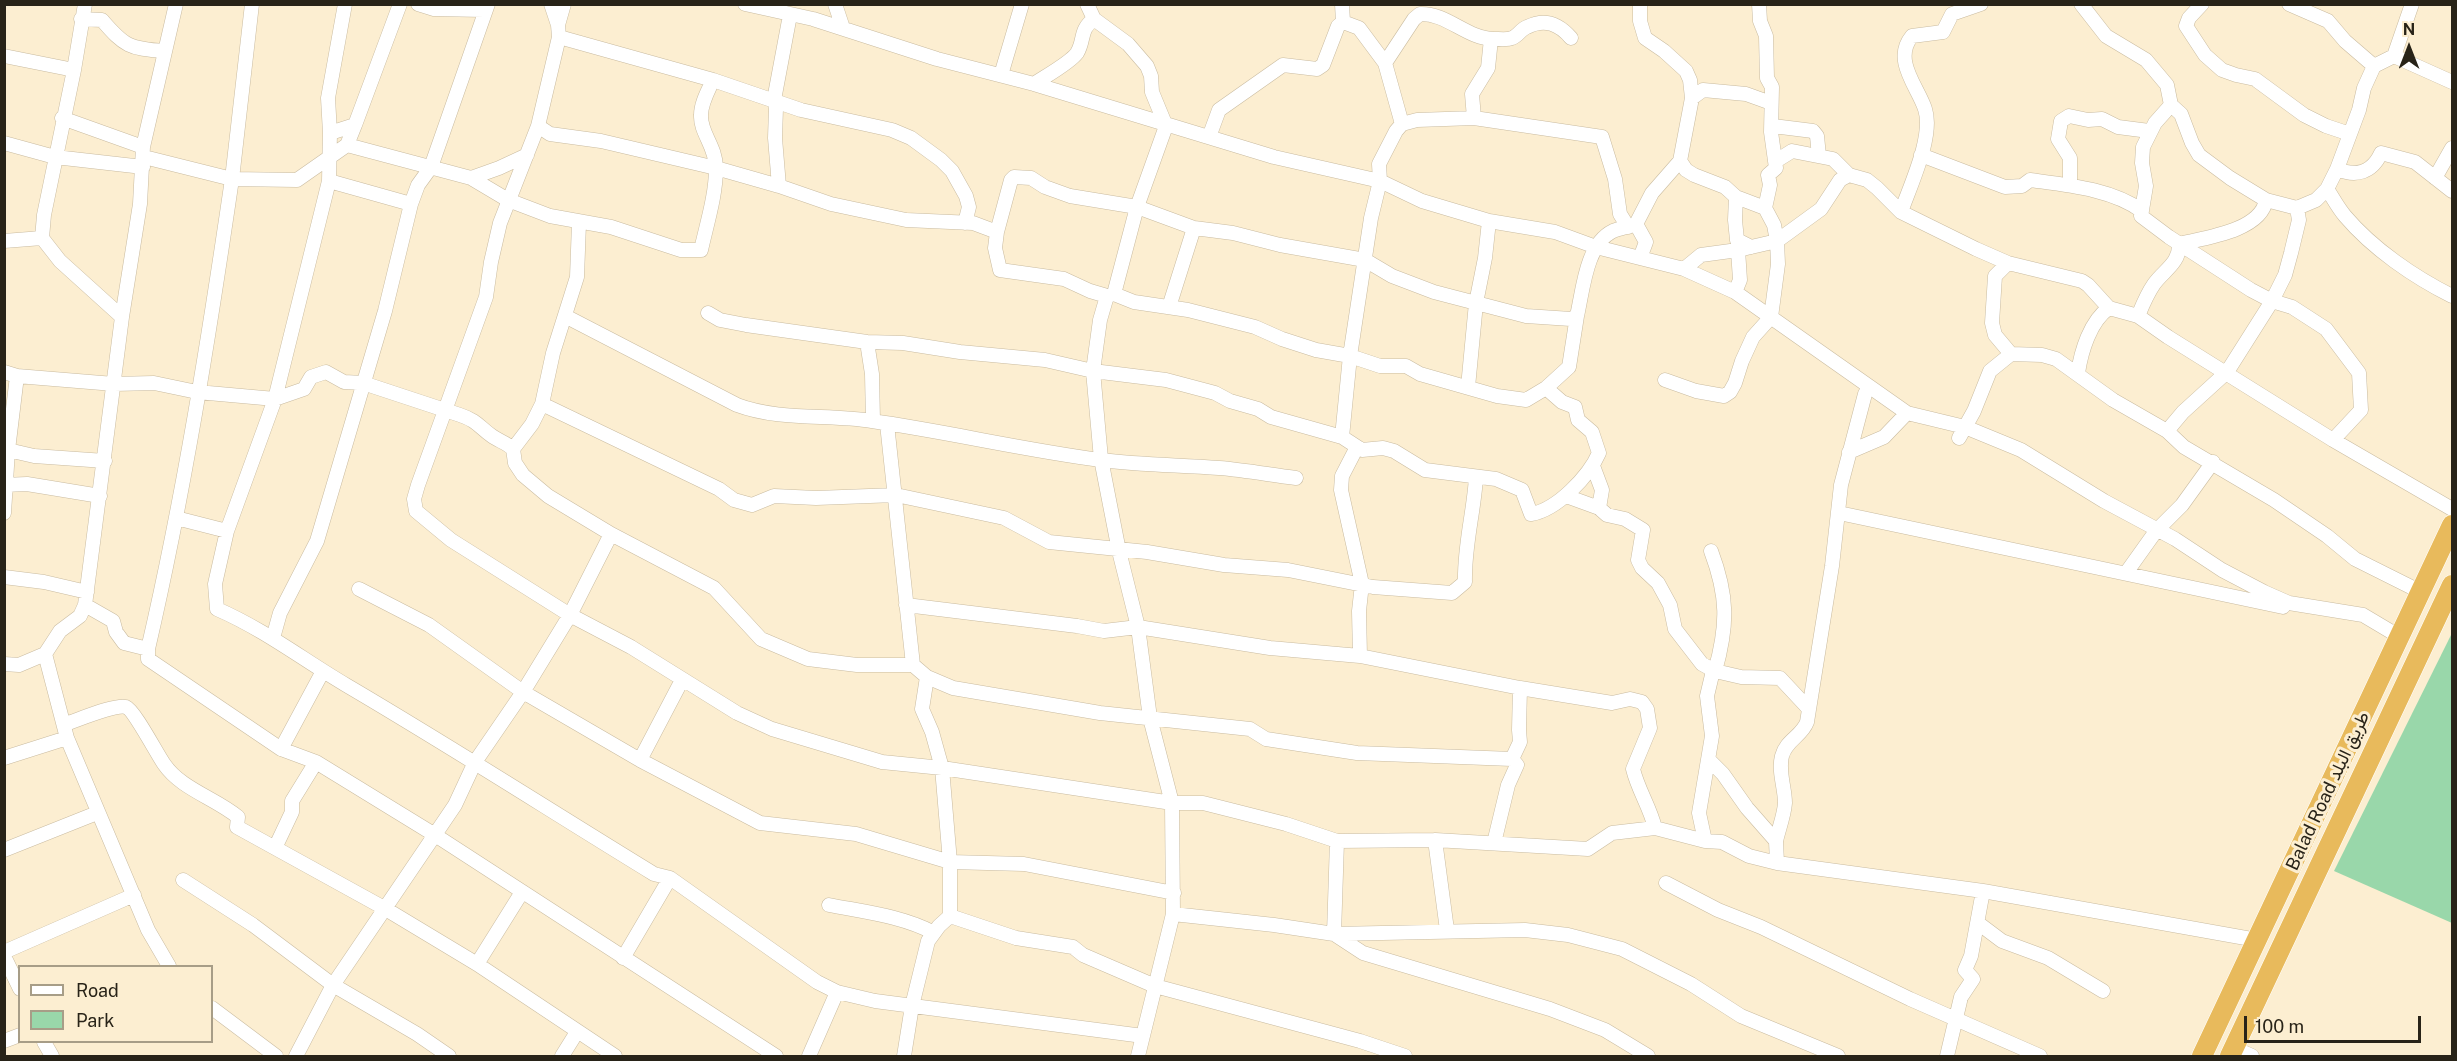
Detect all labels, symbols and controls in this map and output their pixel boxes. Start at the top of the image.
north arrow [2379,18,2439,78]
text: N [2403,20,2415,39]
street label: Balad Road طريق البلد [2282,708,2374,874]
legend [18,965,213,1043]
text: Road [76,980,119,1001]
scale bar [2247,1004,2424,1042]
text: Park [76,1010,114,1031]
text: 100 m [2255,1016,2304,1037]

